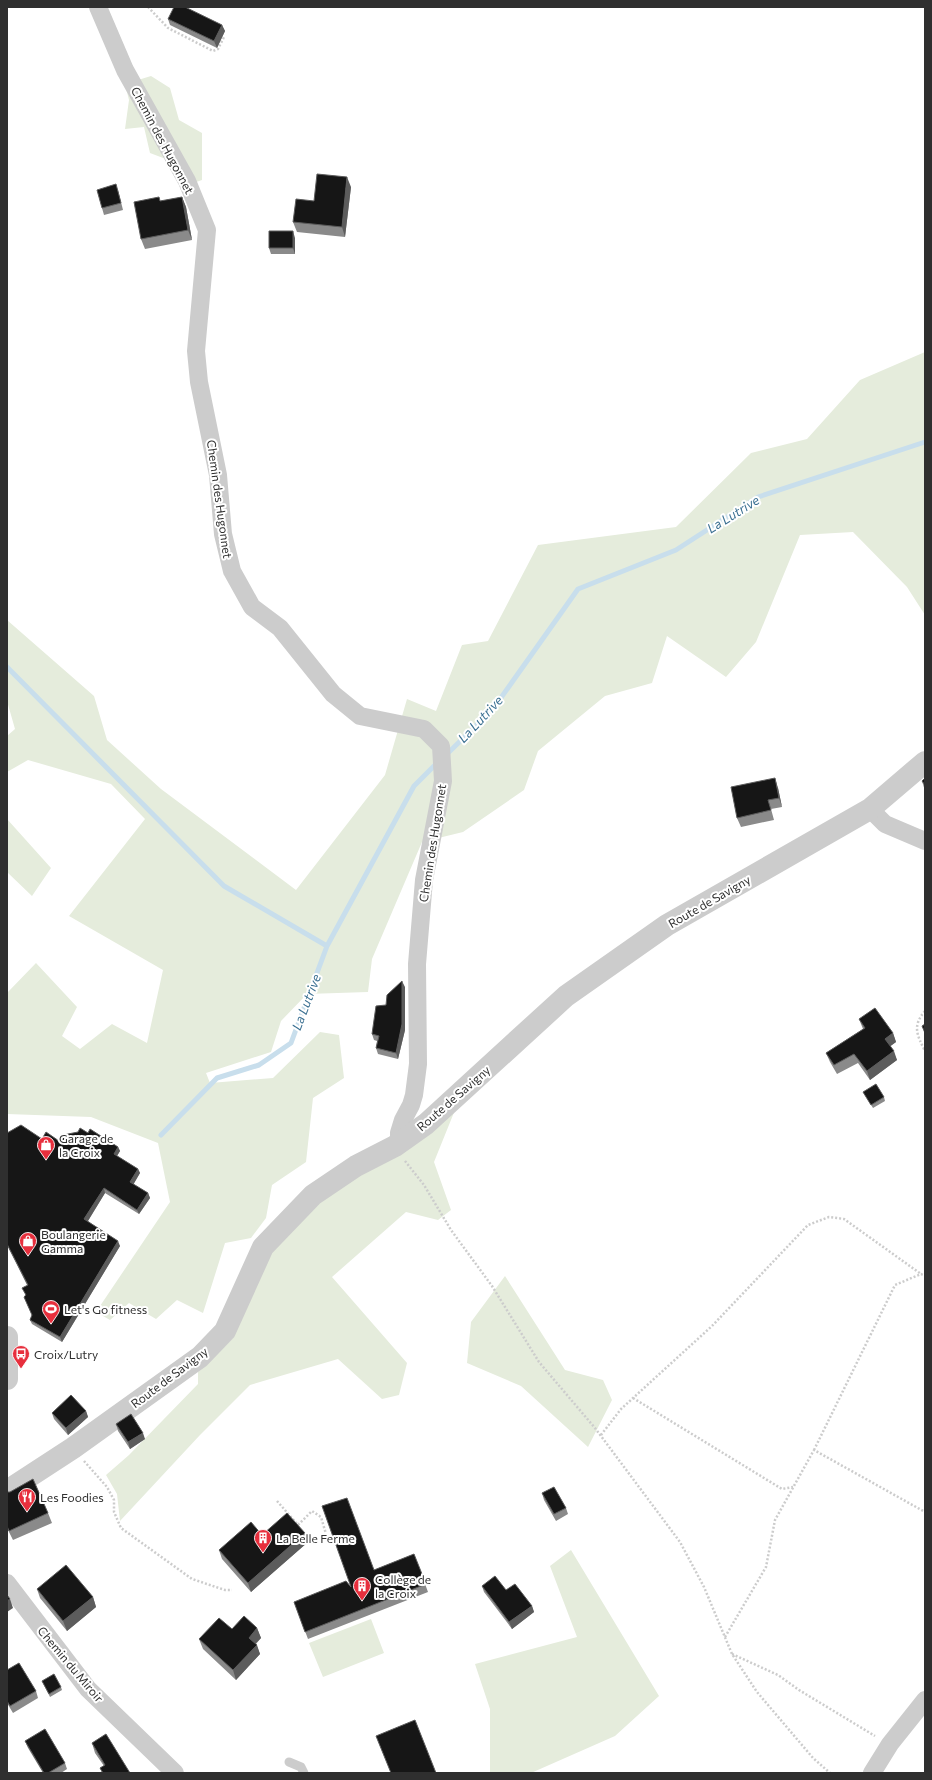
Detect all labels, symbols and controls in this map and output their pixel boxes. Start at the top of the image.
street label: Chemin des Hugonnet [129,84,197,196]
street label: Chemin des Hugonnet [205,439,235,559]
water label: La Lutrive [704,492,762,536]
water label: La Lutrive [454,692,506,746]
street label: Chemin des Hugonnet [416,783,448,903]
street label: Route de Savigny [665,872,753,930]
water label: La Lutrive [288,972,324,1032]
street label: Route de Savigny [414,1062,492,1134]
place label: Garage de la Croix [59,1131,113,1159]
shop icon: Garage de la Croix [36,1135,56,1160]
place label: Boulangerie Gamma [41,1227,106,1255]
shop icon: Boulangerie Gamma [18,1231,38,1256]
sports icon: Let's Go fitness [41,1299,61,1324]
place label: Let's Go fitness [64,1302,147,1316]
bus stop icon: Croix/Lutry [11,1344,31,1369]
street label: Route de Savigny [128,1344,210,1410]
place label: Croix/Lutry [34,1347,98,1361]
restaurant icon: Les Foodies [17,1487,37,1512]
place label: Les Foodies [40,1490,104,1504]
building icon: La Belle Ferme [253,1528,273,1553]
place label: La Belle Ferme [276,1531,355,1545]
place label: Collège de la Croix [375,1572,431,1600]
building icon: Collège de la Croix [352,1576,372,1601]
street label: Chemin du Miroir [35,1623,107,1705]

